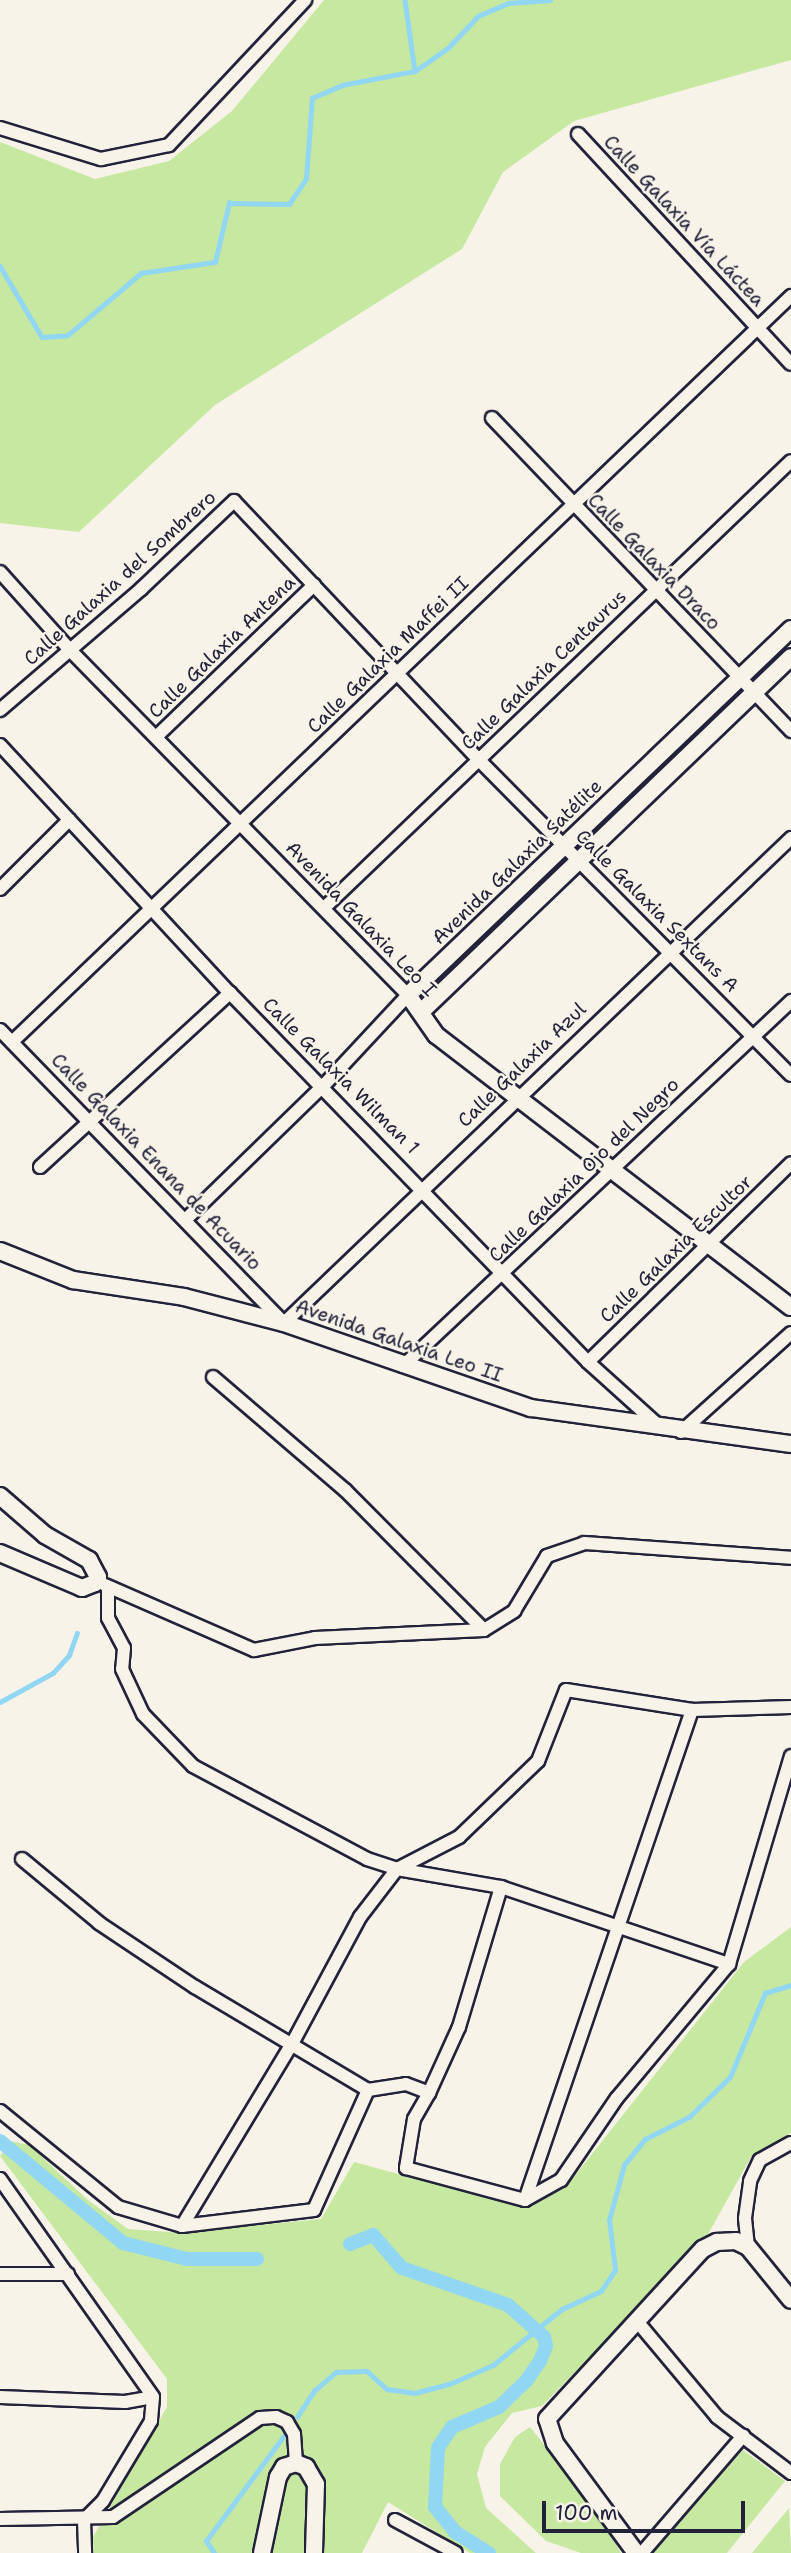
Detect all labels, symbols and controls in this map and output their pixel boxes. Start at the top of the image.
street label: Calle Galaxia Vía Láctea [599,131,769,311]
street label: Calle Galaxia del Sombrero [19,486,221,670]
street label: Calle Galaxia Draco [583,489,725,635]
street label: Calle Galaxia Antena [144,571,300,723]
street label: Calle Galaxia Maffei II [303,572,473,738]
street label: Calle Galaxia Centaurus [457,585,631,755]
street label: Avenida Galaxia Satélite [427,775,607,949]
street label: Calle Galaxia Sextans A [571,825,743,997]
street label: Avenida Galaxia Leo I [281,837,441,1001]
street label: Calle Galaxia Wilman 1 [258,993,424,1159]
street label: Calle Galaxia Azul [453,998,591,1132]
street label: Calle Galaxia Enana de Acuario [46,1049,266,1275]
street label: Calle Galaxia Ojo del Negro [484,1073,684,1267]
street label: Calle Galaxia Escultor [595,1170,757,1328]
street label: Avenida Galaxia Leo II [292,1295,506,1387]
scale bar [546,2486,749,2530]
text: 100 m [555,2499,618,2527]

